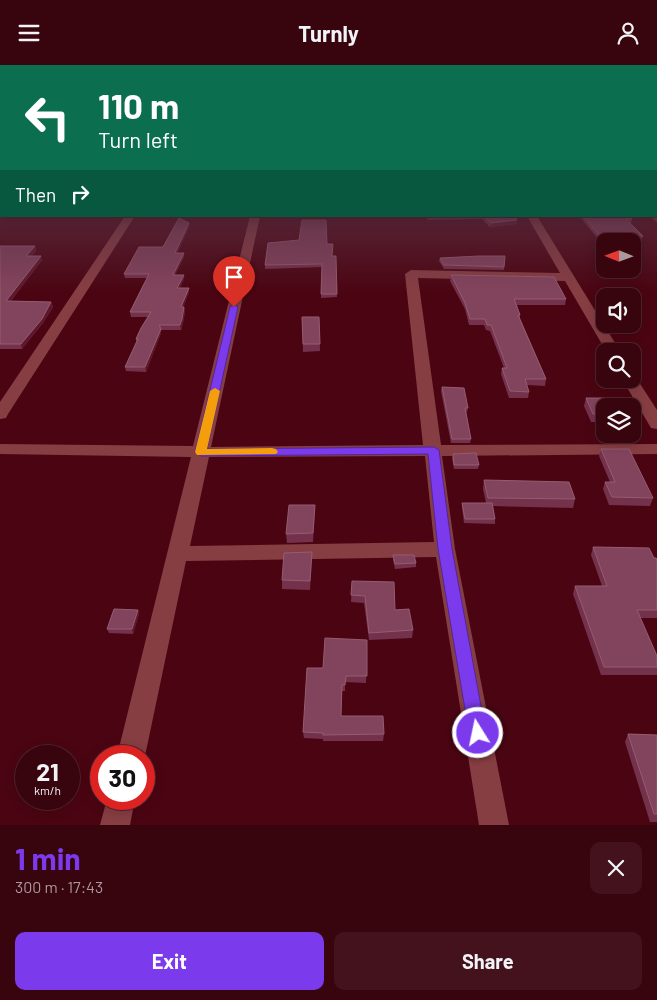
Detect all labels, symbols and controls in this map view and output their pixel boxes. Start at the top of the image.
icon: menu [15,19,43,47]
icon: person [614,19,642,47]
text: Turnly [298,20,359,46]
text: 110 m [98,84,179,126]
icon: left [15,85,80,150]
text: Turn left [98,126,178,152]
icon: right [66,180,94,208]
text: Then [15,183,56,206]
north arrow [596,233,641,277]
map controls [596,233,641,443]
pin [213,256,255,307]
icon: arrive [220,263,248,291]
button: sound [596,288,641,333]
button: search [596,343,641,388]
button: layers [596,398,641,443]
position arrow [451,706,503,758]
speed limit sign: 30 [90,745,155,810]
text: 21 [36,756,59,786]
text: km/h [34,783,61,797]
text: 1 min [15,840,81,876]
button: close [590,842,642,894]
text: 300 m · 17:43 [15,877,103,896]
button: Exit [15,932,324,990]
button: Share [334,932,642,990]

